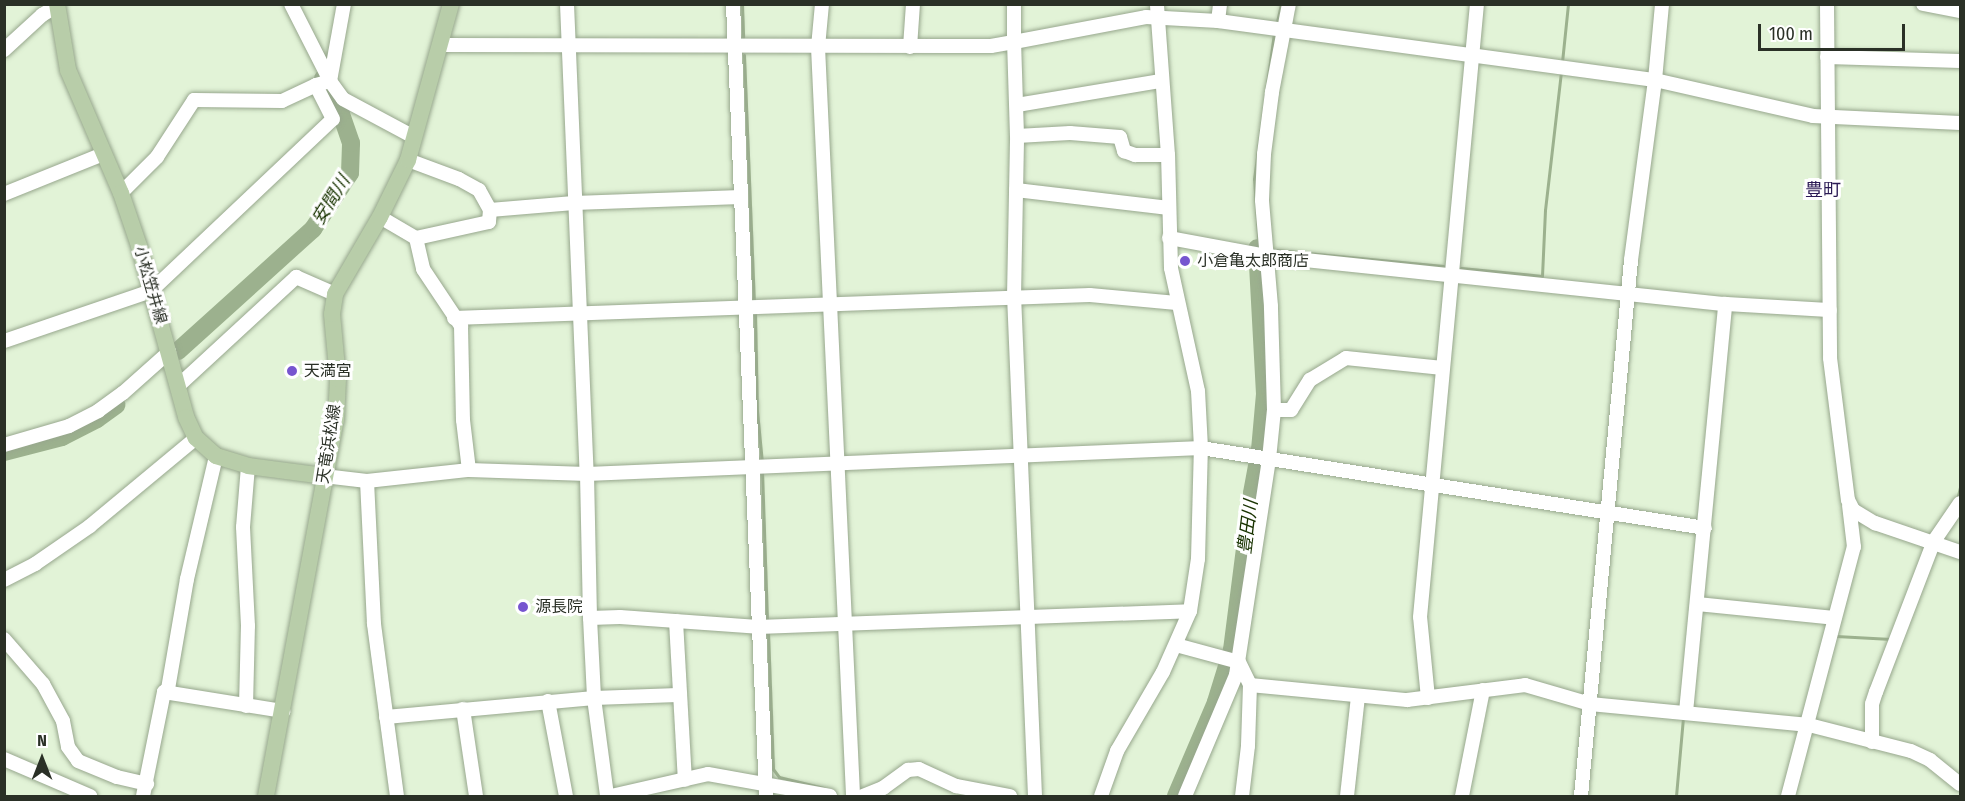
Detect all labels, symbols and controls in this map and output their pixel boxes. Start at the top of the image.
scale bar [1761,12,1908,50]
text: 100 m [1769,23,1813,45]
water label: 安間川 [308,171,354,229]
district label: 豊町 [1805,179,1841,201]
street label: 小松笠井線 [130,244,170,326]
place label: 小倉亀太郎商店 [1197,251,1309,271]
marker: 小倉亀太郎商店 [1178,254,1192,268]
place label: 天満宮 [304,361,352,381]
marker: 天満宮 [285,364,299,378]
street label: 天竜浜松線 [313,403,345,485]
water label: 豊田川 [1234,499,1262,555]
place label: 源長院 [535,597,583,617]
marker: 源長院 [516,600,530,614]
north arrow [12,729,72,789]
text: N [37,731,47,750]

